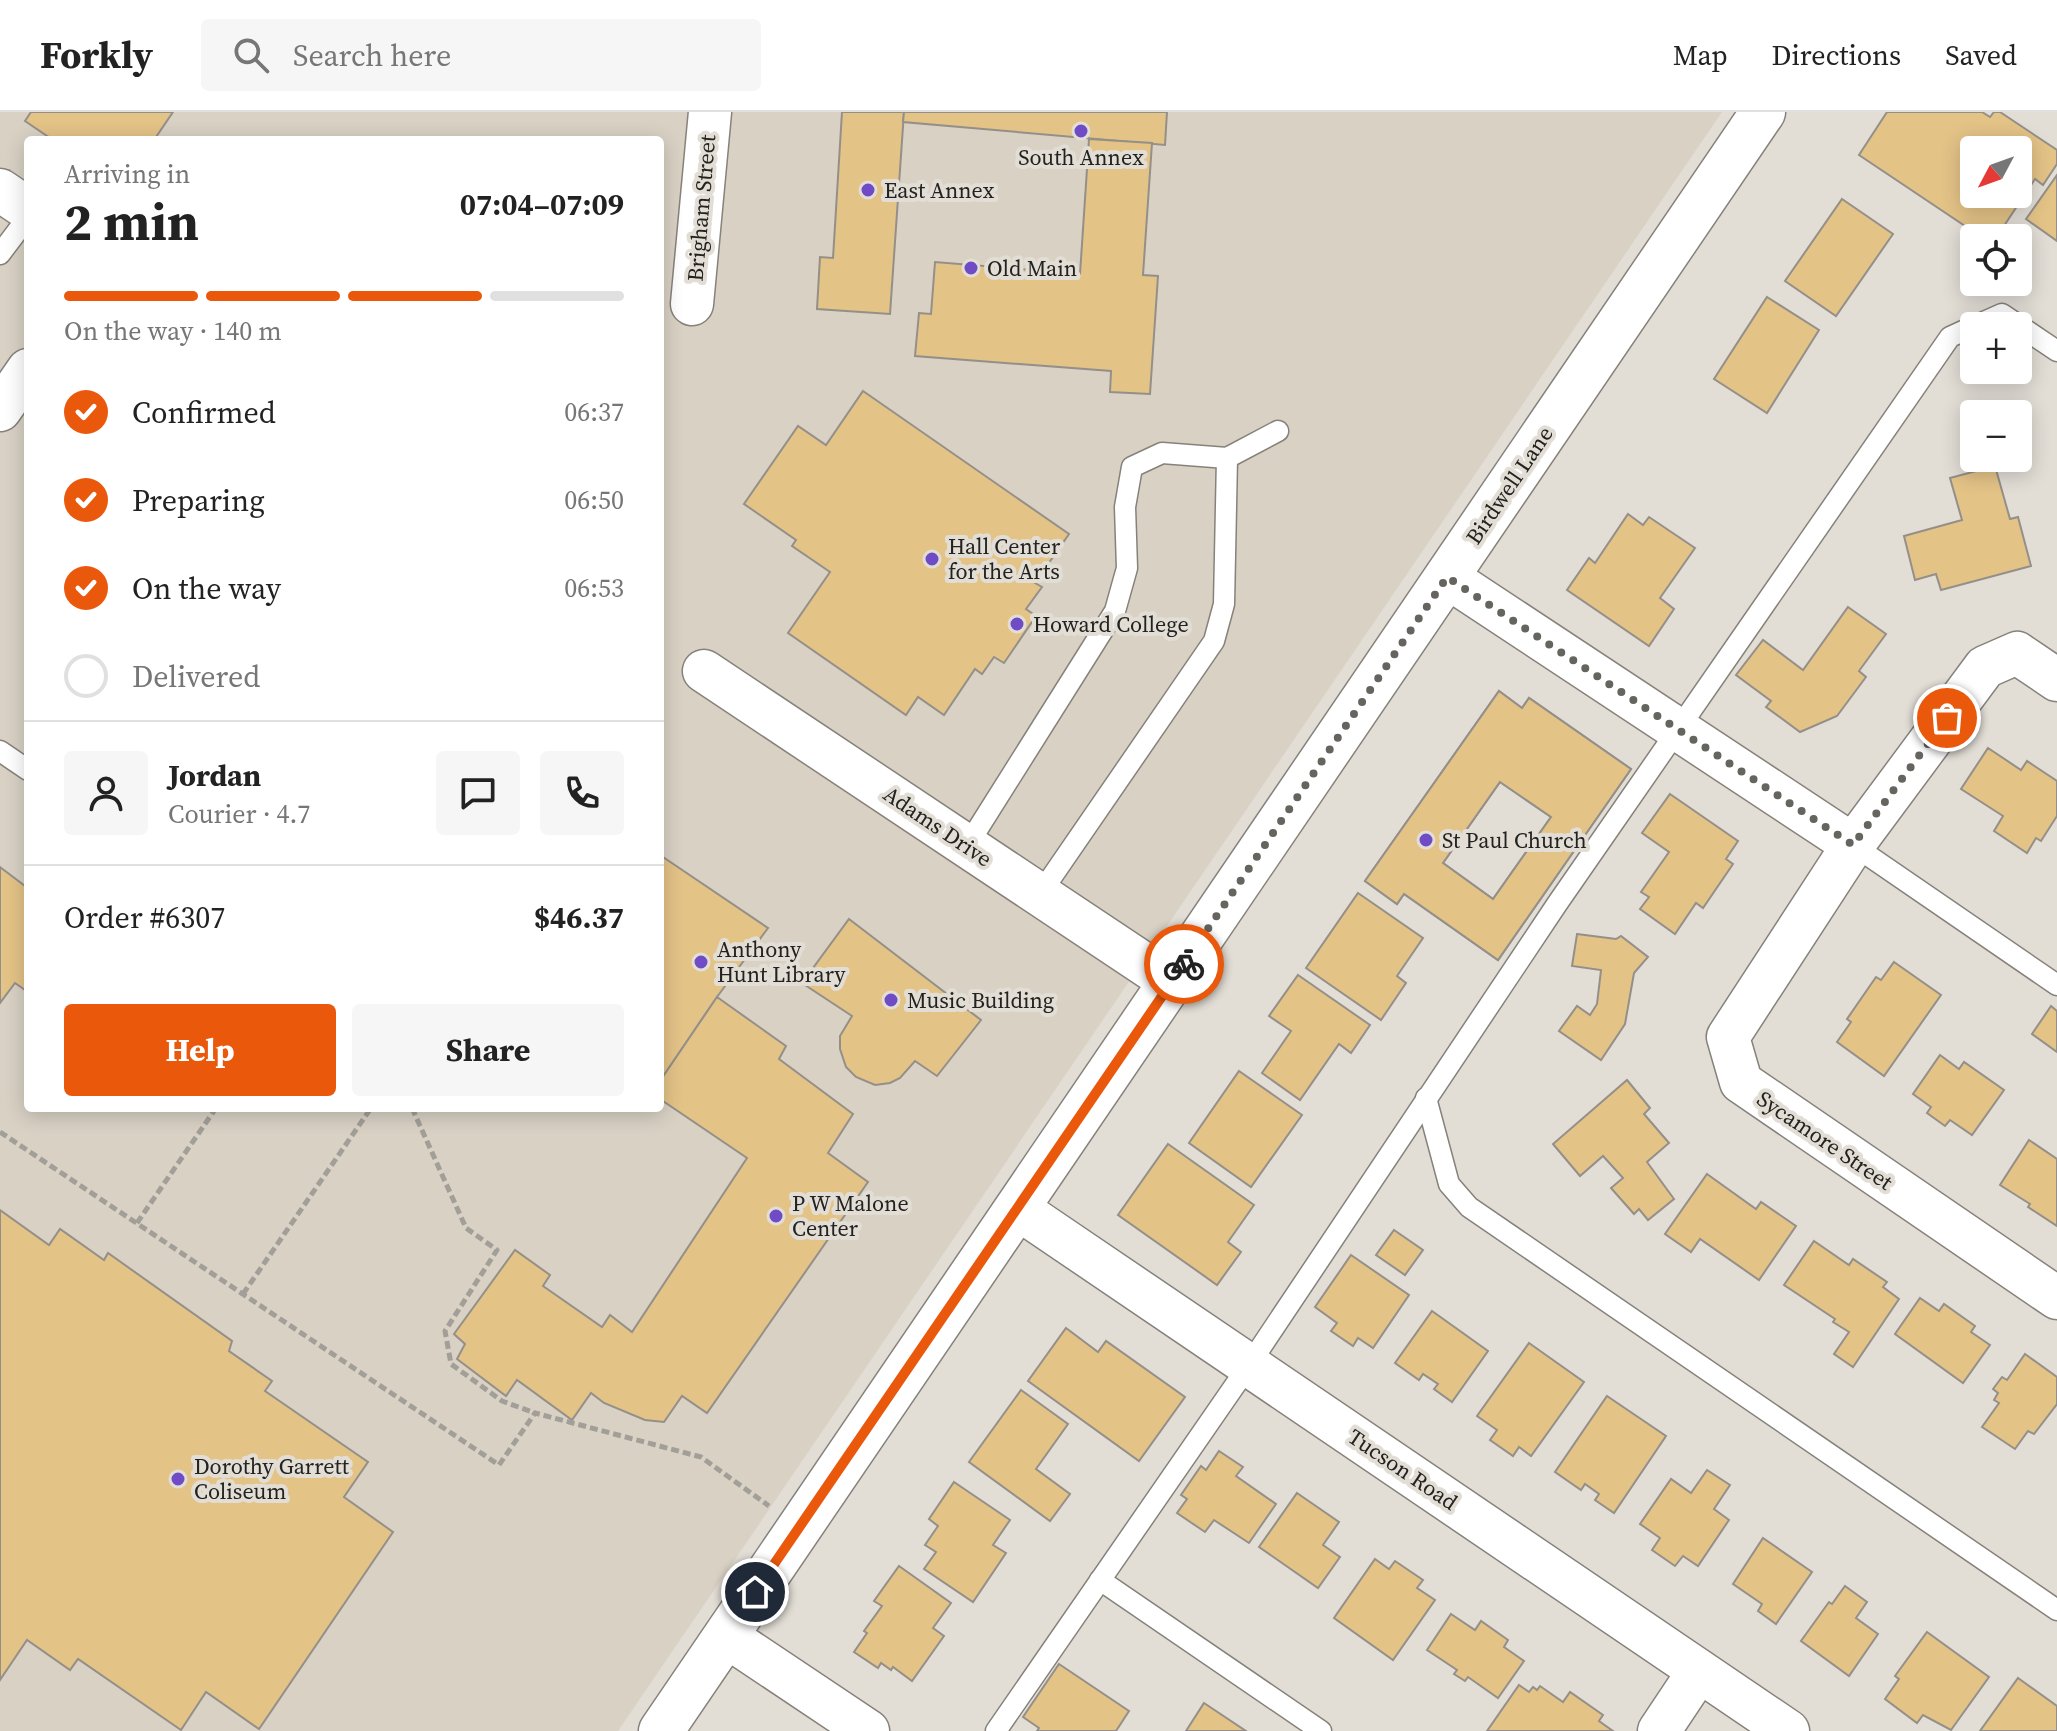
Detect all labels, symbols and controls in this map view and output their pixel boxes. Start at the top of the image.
search box [201,19,761,91]
text: Forkly [40,29,153,81]
icon: search [229,33,273,77]
text: Search here [293,35,451,76]
text: Map [1673,36,1728,74]
text: Directions [1772,36,1901,74]
text: Saved [1945,36,2017,74]
marker: South Annex [1072,122,1090,140]
street label: Brigham Street [680,133,722,283]
north arrow [1960,136,2032,208]
map controls [1960,136,2032,472]
place label: South Annex [1018,142,1144,172]
text: Arriving in [64,156,190,192]
place label: East Annex [884,175,995,205]
marker: East Annex [859,181,877,199]
text: 07:04–07:09 [460,184,624,225]
text: 2 min [64,186,199,257]
button: locate [1960,224,2032,296]
place label: Old Main [987,253,1077,283]
marker: Old Main [962,259,980,277]
button: + [1960,312,2032,384]
text: On the way · 140 m [64,313,282,349]
icon: check [64,390,108,434]
text: Confirmed [132,392,276,433]
text: 06:37 [564,394,624,430]
button: − [1960,400,2032,472]
street label: Birdwell Lane [1459,420,1559,550]
icon: check [64,478,108,522]
text: Preparing [132,480,265,521]
text: 06:50 [564,482,624,518]
place label: Hall Center for the Arts [948,531,1061,586]
marker: Hall Center for the Arts [923,550,941,568]
icon: check [64,566,108,610]
text: On the way [132,568,281,609]
text: 06:53 [564,570,624,606]
place label: Howard College [1033,609,1189,639]
marker: Howard College [1008,615,1026,633]
text: Delivered [132,656,260,697]
pin [1913,684,1981,752]
icon: bag [1925,696,1969,740]
button: person [64,751,148,835]
button: chat [436,751,520,835]
button: phone [540,751,624,835]
text: Jordan [168,755,261,796]
street label: Adams Drive [878,779,998,873]
text: Courier · 4.7 [168,796,310,832]
place label: St Paul Church [1442,825,1587,855]
marker: St Paul Church [1417,831,1435,849]
text: Order #6307 [64,897,225,938]
text: $46.37 [534,897,624,938]
courier [1144,924,1224,1004]
place label: Anthony Hunt Library [717,934,846,989]
icon: bike [1162,942,1206,986]
marker: Anthony Hunt Library [692,953,710,971]
place label: Music Building [907,985,1054,1015]
marker: Music Building [882,991,900,1009]
button: Help [64,1004,336,1096]
button: Share [352,1004,624,1096]
street label: Sycamore Street [1751,1083,1899,1197]
place label: P W Malone Center [792,1188,909,1243]
marker: P W Malone Center [767,1207,785,1225]
street label: Tucson Road [1342,1421,1464,1517]
place label: Dorothy Garrett Coliseum [194,1451,350,1506]
marker: Dorothy Garrett Coliseum [169,1470,187,1488]
pin [721,1558,789,1626]
icon: home [733,1570,777,1614]

